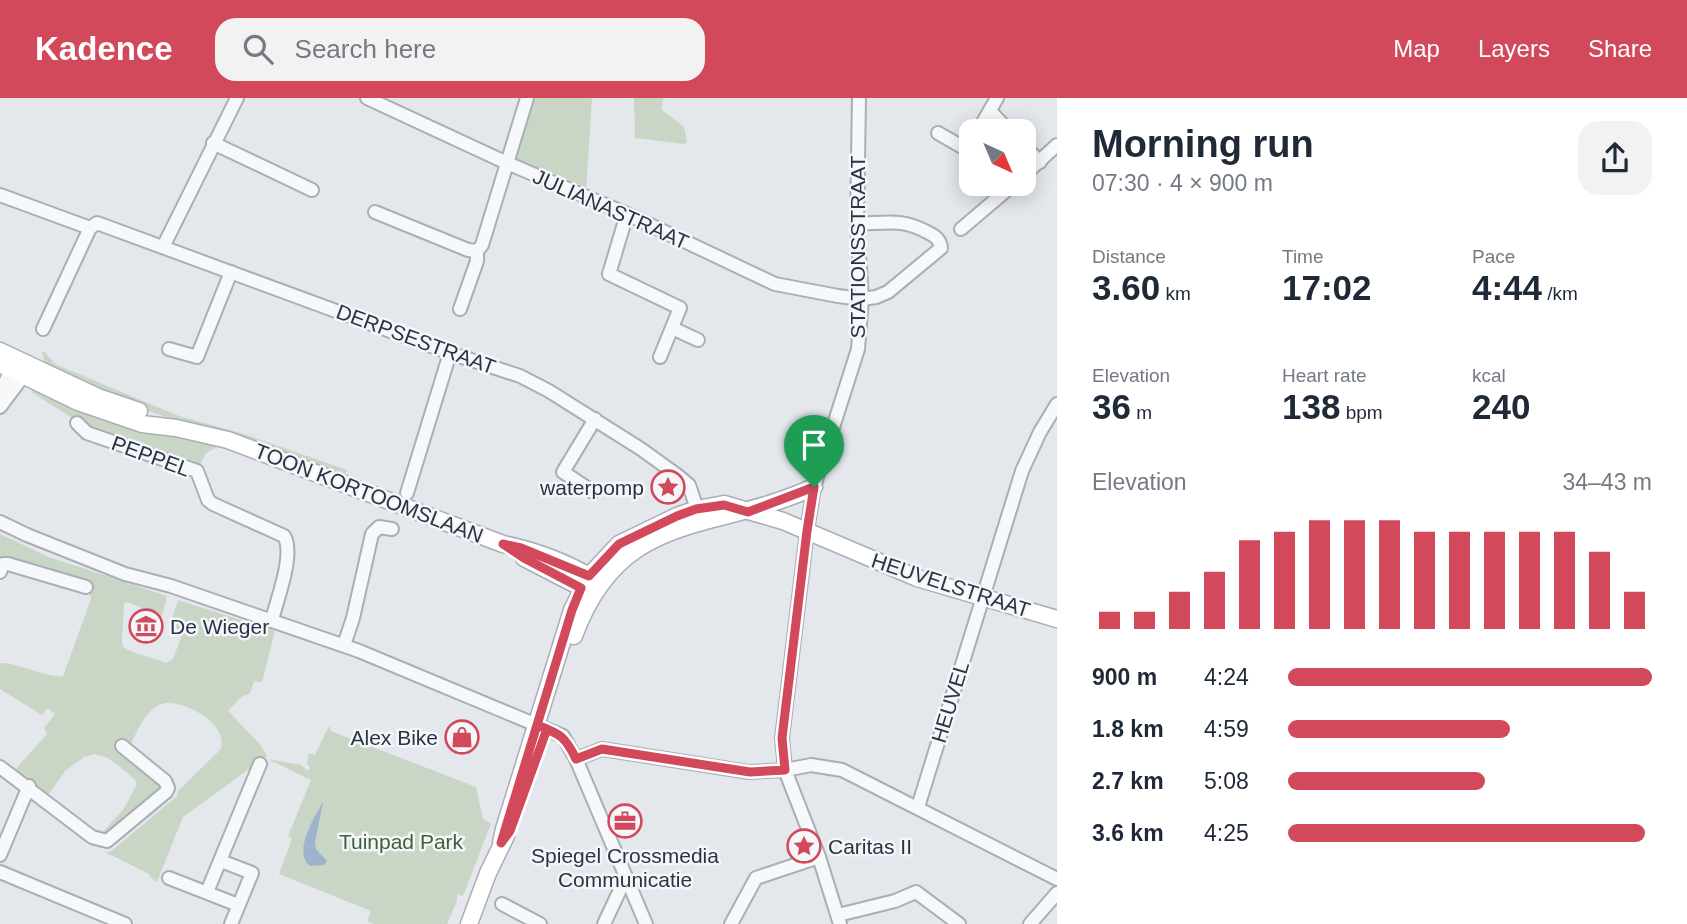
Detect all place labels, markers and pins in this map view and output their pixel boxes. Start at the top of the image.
pin [784,415,844,487]
place icon: waterpomp [649,468,687,506]
place label: waterpomp [539,476,644,499]
museum icon: De Wieger [127,607,165,645]
place label: De Wieger [170,615,269,638]
shop icon: Alex Bike [443,718,481,756]
place label: Alex Bike [350,726,438,749]
office icon: Spiegel Crossmedia Communicatie [606,802,644,840]
place icon: Caritas II [785,827,823,865]
place label: Caritas II [828,835,912,858]
place label: Spiegel Crossmedia Communicatie [531,844,719,891]

